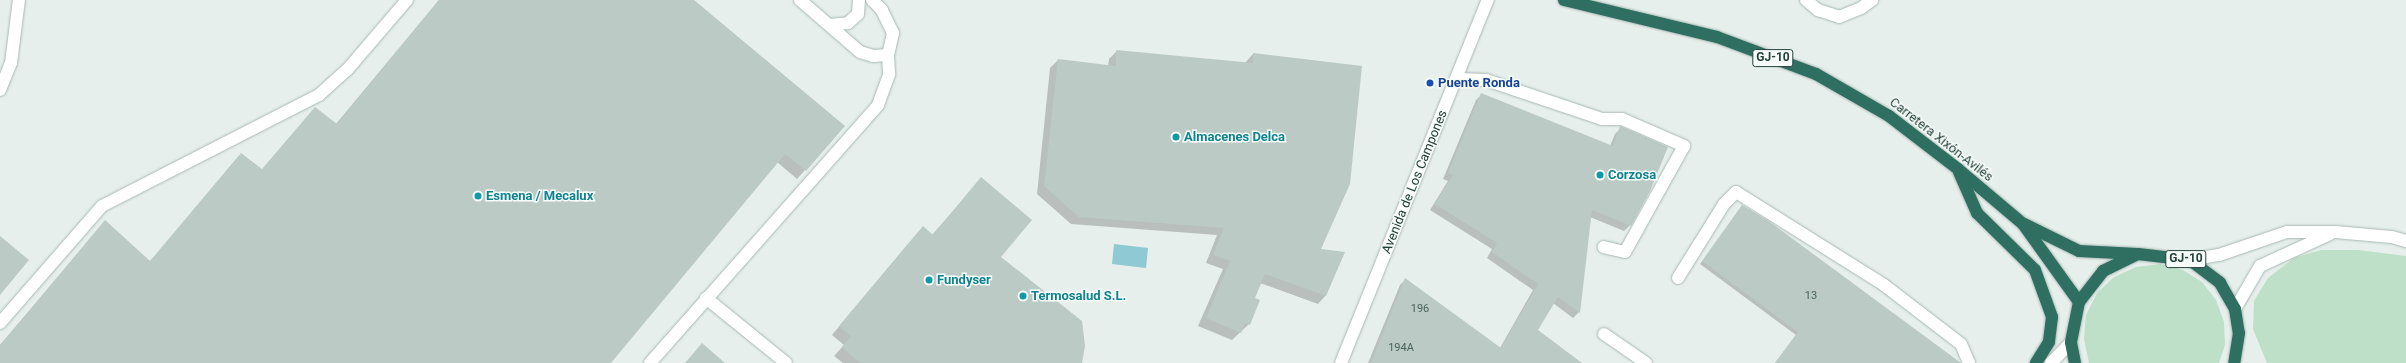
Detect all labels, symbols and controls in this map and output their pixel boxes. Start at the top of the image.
road number: GJ-10 [1752,48,1794,68]
place label: Puente Ronda [1438,75,1520,91]
marker: Puente Ronda [1425,78,1435,88]
street label: Carretera Xixón-Avilés [1886,95,1996,185]
street label: Avenida de Los Campones [1379,108,1451,256]
place label: Almacenes Delca [1184,129,1285,145]
marker: Almacenes Delca [1171,132,1181,142]
place label: Corzosa [1608,167,1656,183]
marker: Corzosa [1595,170,1605,180]
place label: Esmena / Mecalux [486,188,593,204]
marker: Esmena / Mecalux [473,191,483,201]
road number: GJ-10 [2165,249,2207,269]
place label: Fundyser [937,272,991,288]
marker: Fundyser [924,275,934,285]
place label: Termosalud S.L. [1031,288,1126,304]
house number: 13 [1805,289,1817,303]
marker: Termosalud S.L. [1018,291,1028,301]
house number: 196 [1411,302,1429,316]
house number: 194A [1388,341,1414,355]

